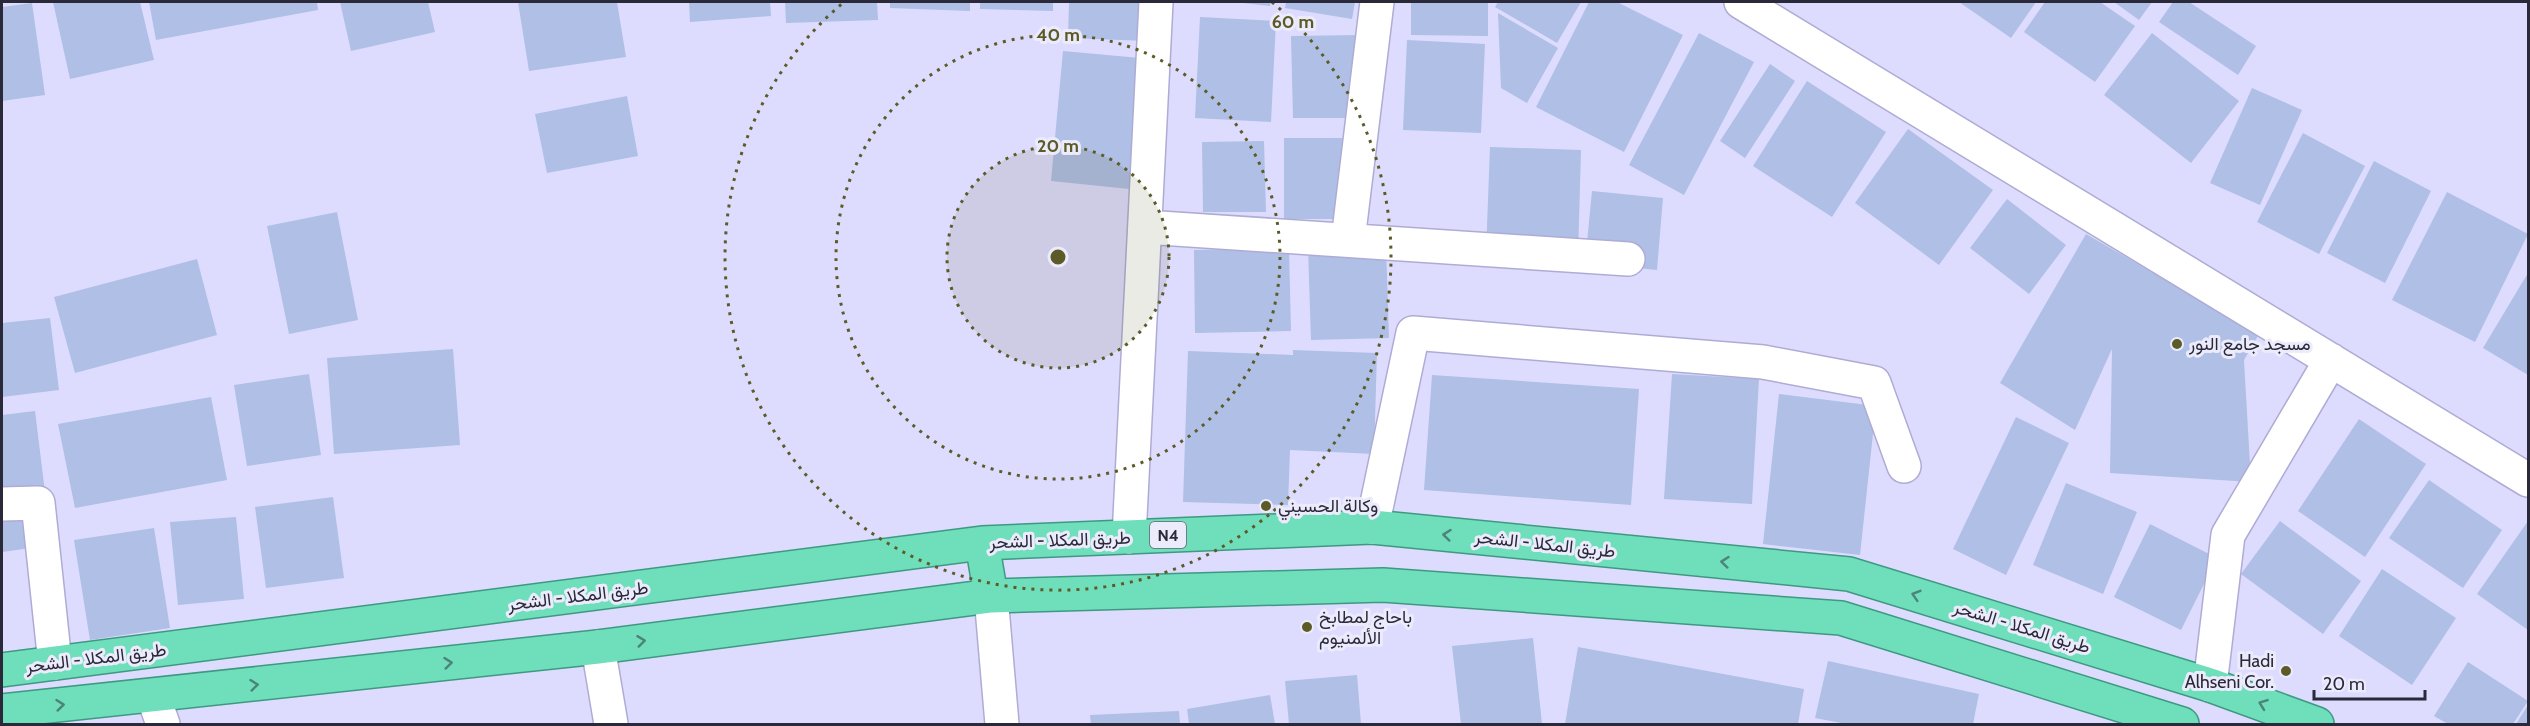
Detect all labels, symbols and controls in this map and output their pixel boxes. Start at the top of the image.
text: 60 m [1272,11,1314,33]
text: 40 m [1036,24,1080,46]
text: 20 m [1037,135,1079,157]
centre of rings [1048,247,1068,267]
place label: مسجد جامع النور [2188,333,2311,356]
marker: مسجد جامع النور [2170,337,2184,351]
place label: وكالة الحسيني [1278,495,1378,521]
marker: وكالة الحسيني [1259,499,1273,513]
road number: N4 [1150,522,1186,548]
street label: طريق المكلا - الشحر [1473,526,1616,562]
street label: طريق المكلا - الشحر [988,527,1131,553]
one-way arrow [1443,529,1452,542]
one-way arrow [1721,556,1730,569]
street label: طريق المكلا - الشحر [505,576,650,616]
one-way arrow [1911,590,1922,602]
street label: طريق المكلا - الشحر [1950,596,2093,658]
place label: باحاج لمطابخ الألمنيوم [1319,606,1412,650]
marker: باحاج لمطابخ الألمنيوم [1300,620,1314,634]
one-way arrow [637,636,646,648]
street label: طريق المكلا - الشحر [23,638,168,678]
place label: Hadi Alhseni Cor. [2185,650,2274,693]
one-way arrow [443,658,452,670]
scale bar [2314,663,2425,701]
marker: Hadi Alhseni Cor. [2279,664,2293,678]
text: 20 m [2323,673,2365,695]
one-way arrow [249,679,258,691]
one-way arrow [55,699,64,712]
one-way arrow [2258,699,2268,712]

